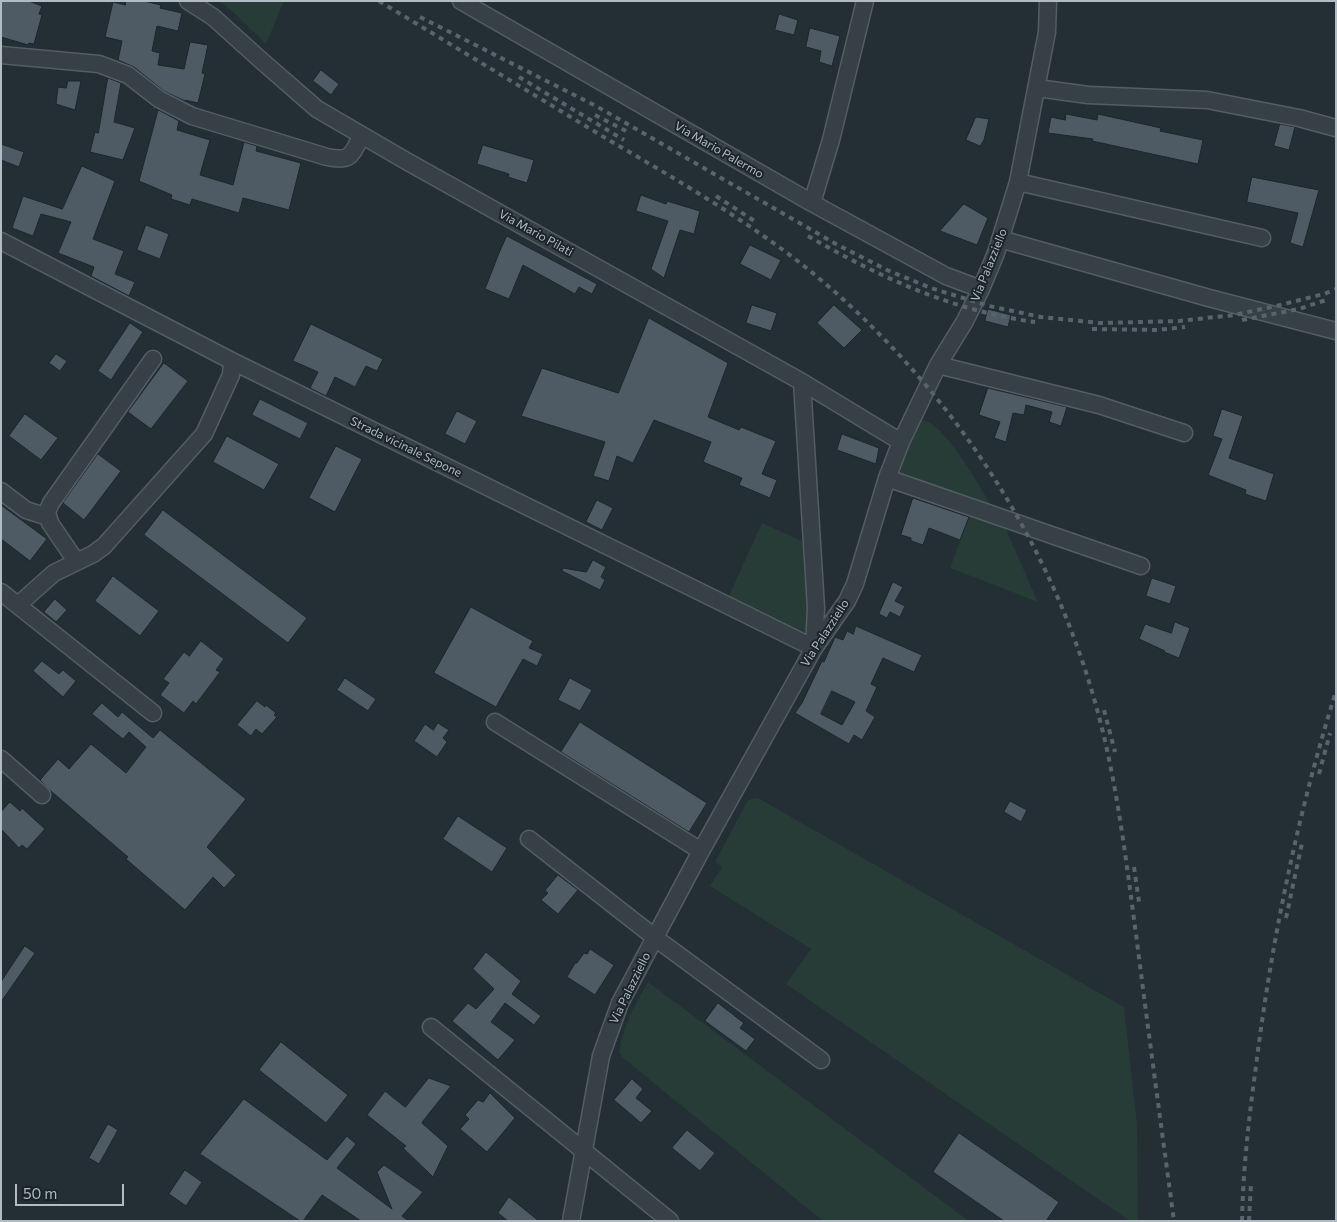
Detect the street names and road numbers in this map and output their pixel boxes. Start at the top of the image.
street label: Via Mario Palermo [672,119,766,181]
street label: Via Mario Pilati [496,207,576,259]
street label: Via Palazziello [968,226,1010,304]
street label: Strada vicinale Sepone [348,414,464,480]
street label: Via Palazziello [798,597,852,669]
street label: Via Palazziello [607,950,653,1026]

